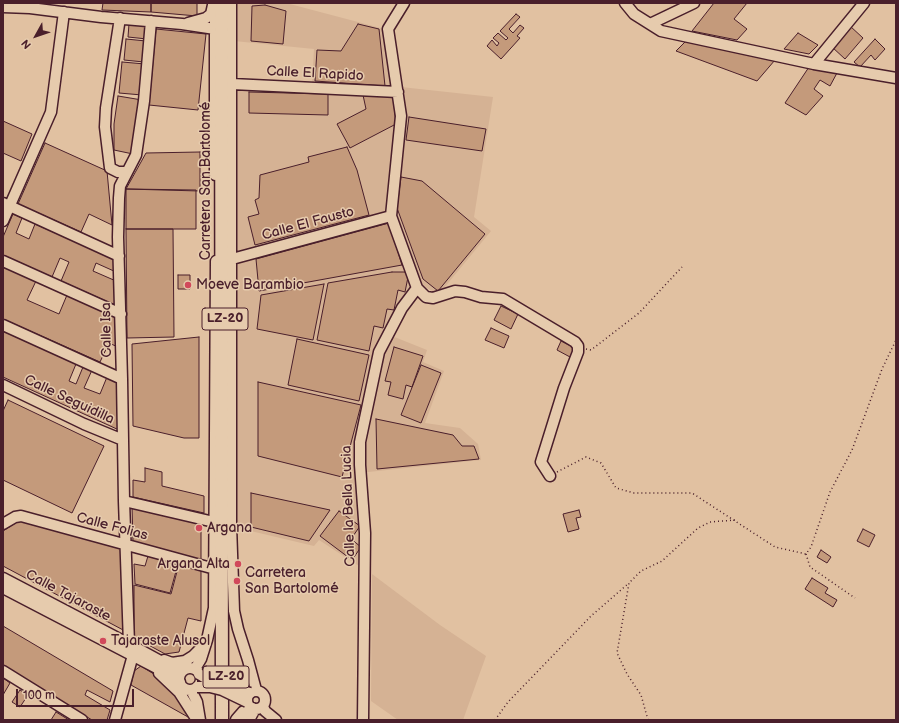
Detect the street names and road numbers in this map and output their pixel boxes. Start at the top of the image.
street label: Calle El Rapido [266,63,364,85]
street label: Carretera San Bartolomé [198,102,214,260]
street label: Calle El Fausto [260,204,356,244]
street label: Calle Isa [98,302,116,358]
road number: LZ-20 [202,308,248,330]
street label: Calle Seguidilla [21,372,117,428]
street label: Calle la Bella Lucia [338,445,360,567]
street label: Calle Folias [74,509,150,545]
street label: Calle Tajaraste [23,567,113,625]
road number: LZ-20 [203,666,249,688]

